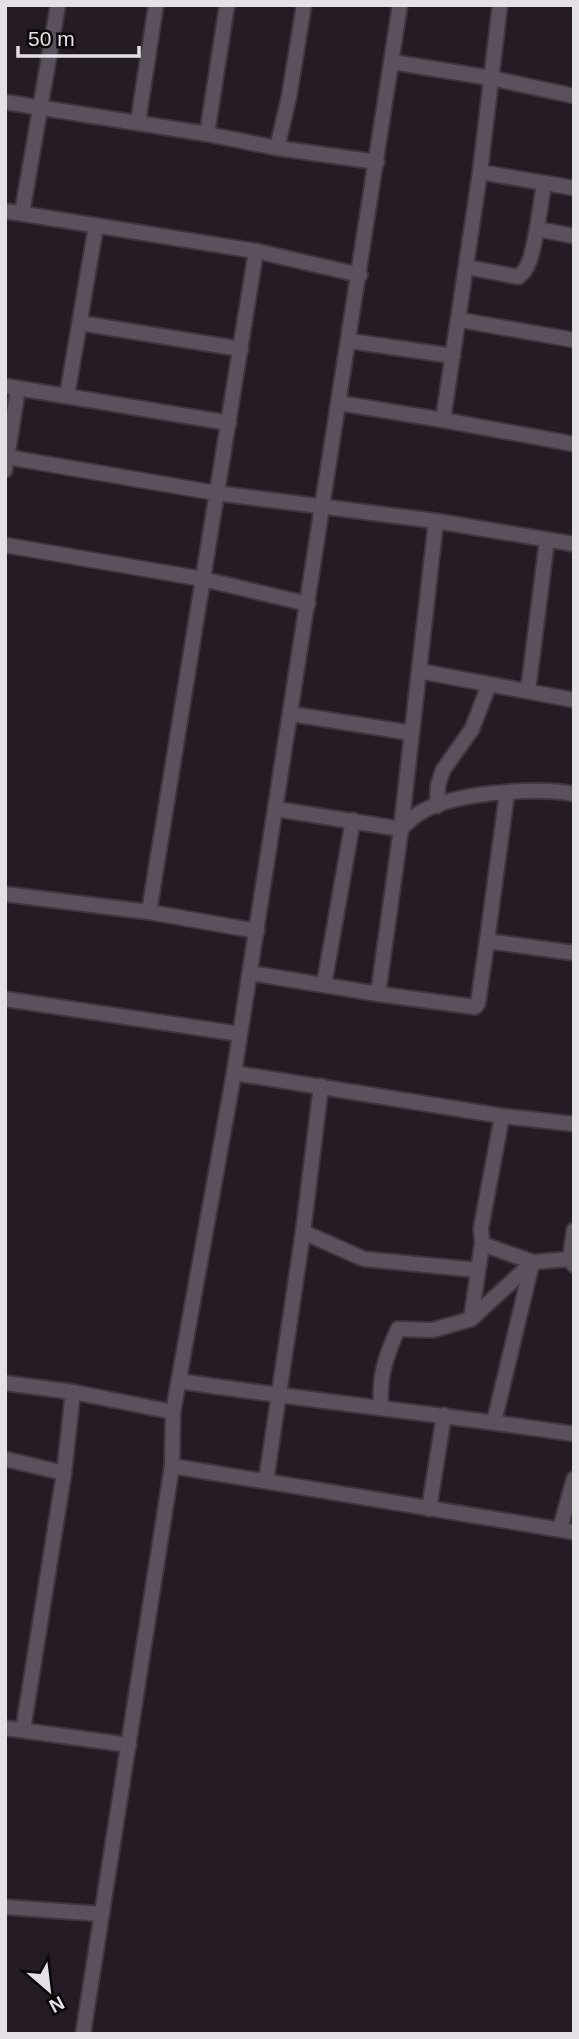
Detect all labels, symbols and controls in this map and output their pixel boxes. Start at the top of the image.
scale bar [18,14,138,58]
text: 50 m [28,27,75,50]
north arrow [14,1955,84,2025]
text: N [46,1992,68,2017]

